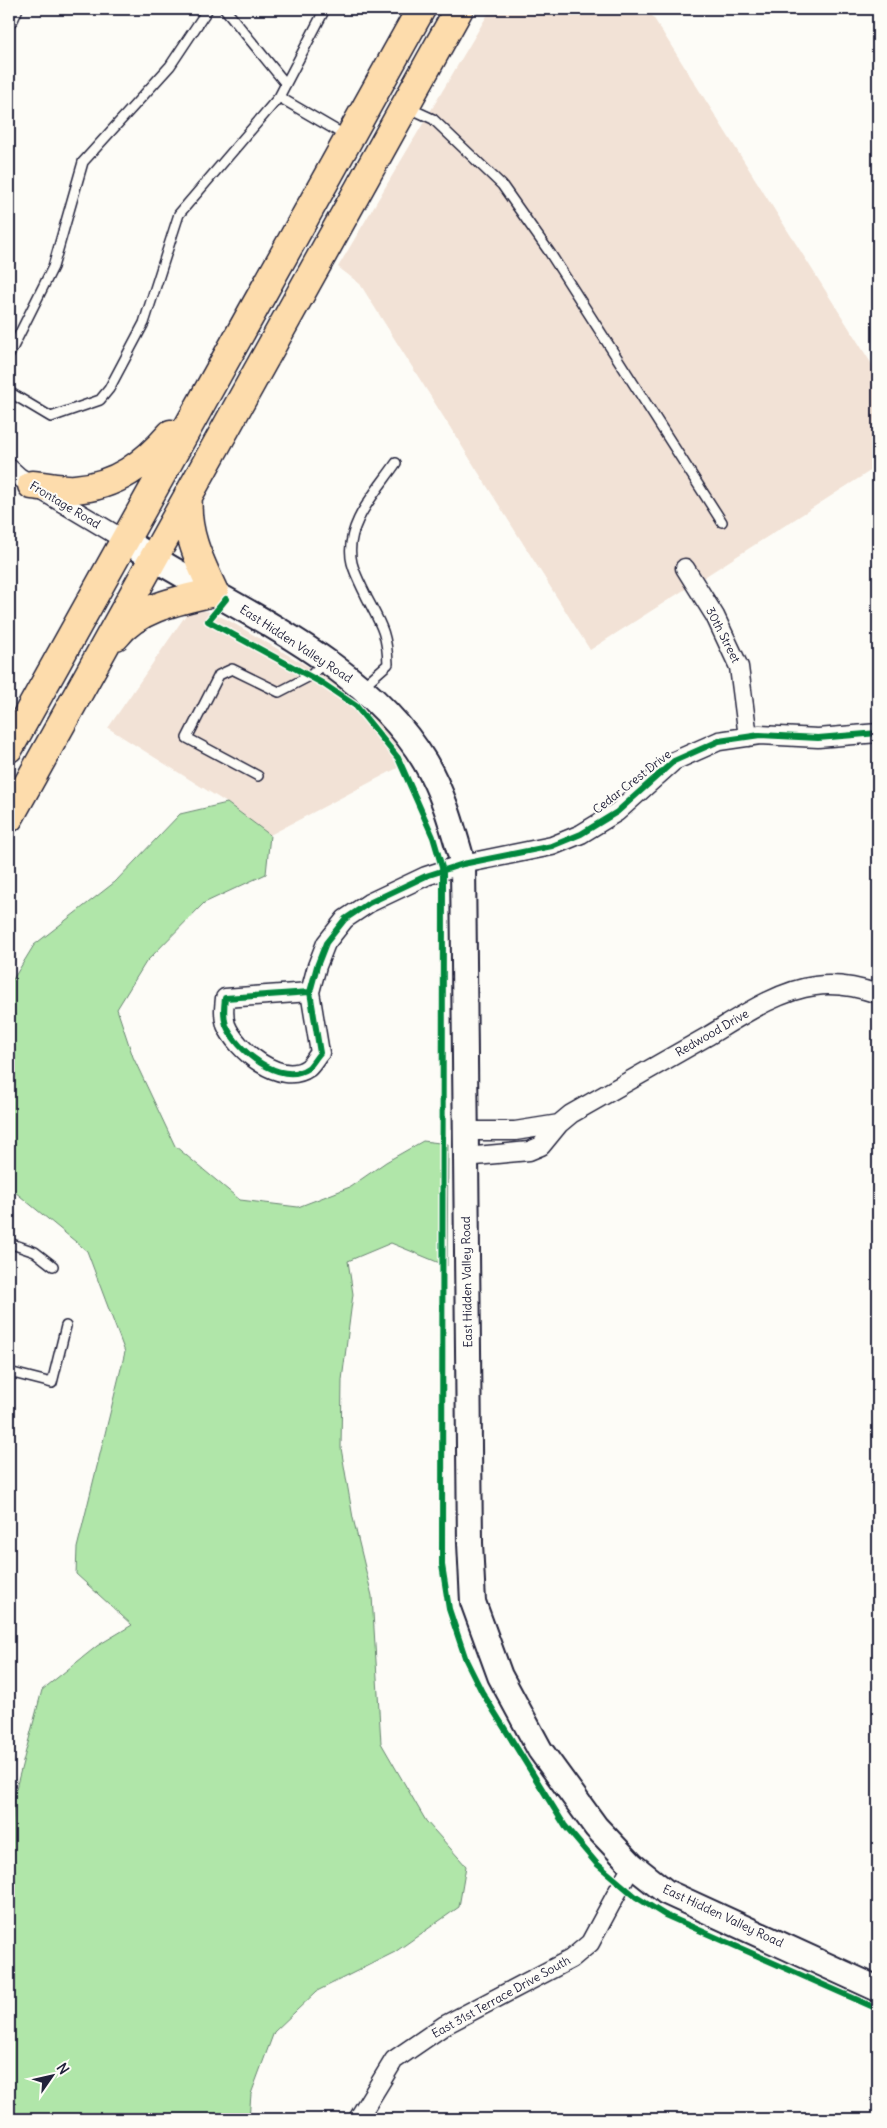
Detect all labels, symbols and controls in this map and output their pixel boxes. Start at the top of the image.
street label: Frontage Road [27,478,103,532]
street label: East Hidden Valley Road [237,602,355,686]
street label: 30th Street [703,604,744,665]
street label: Cedar Crest Drive [590,746,674,817]
street label: Redwood Drive [672,1006,751,1060]
street label: East Hidden Valley Road [458,1216,475,1348]
street label: East Hidden Valley Road [661,1881,786,1950]
street label: East 31st Terrace Drive South [429,1952,573,2041]
north arrow [28,2050,78,2100]
text: N [53,2060,73,2078]

